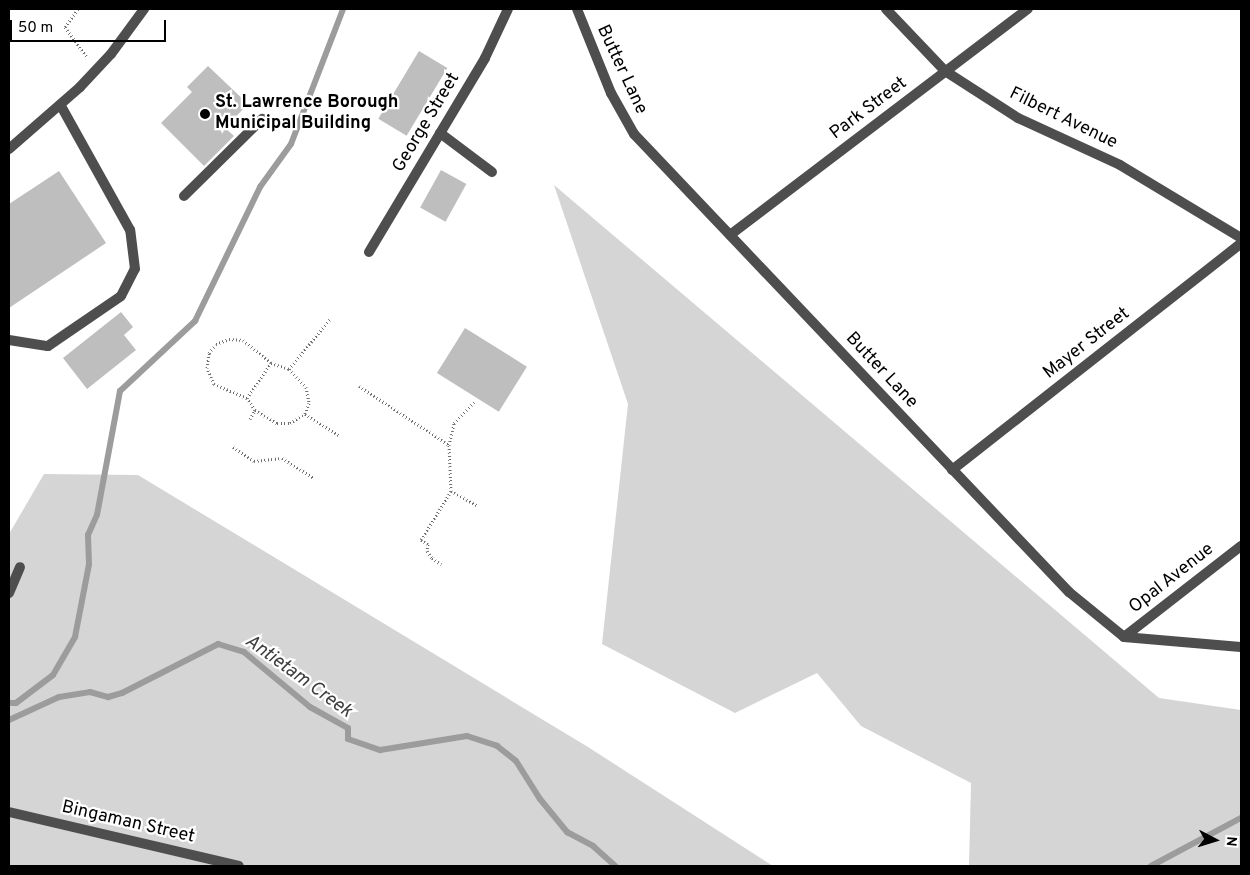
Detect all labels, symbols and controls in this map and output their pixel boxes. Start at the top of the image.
scale bar [12,10,169,42]
text: 50 m [18,19,53,38]
street label: Butter Lane [591,22,651,118]
street label: George Street [389,69,465,177]
street label: Park Street [826,73,912,145]
street label: Filbert Avenue [1005,83,1121,155]
place label: St. Lawrence Borough Municipal Building [215,93,398,136]
marker: St. Lawrence Borough Municipal Building [199,108,211,120]
street label: Mayer Street [1040,304,1134,384]
street label: Butter Lane [840,329,922,413]
street label: Opal Avenue [1125,539,1219,619]
water label: Antietam Creek [240,630,356,724]
street label: Bingaman Street [59,797,197,849]
north arrow [1190,815,1240,865]
text: N [1222,836,1239,847]

